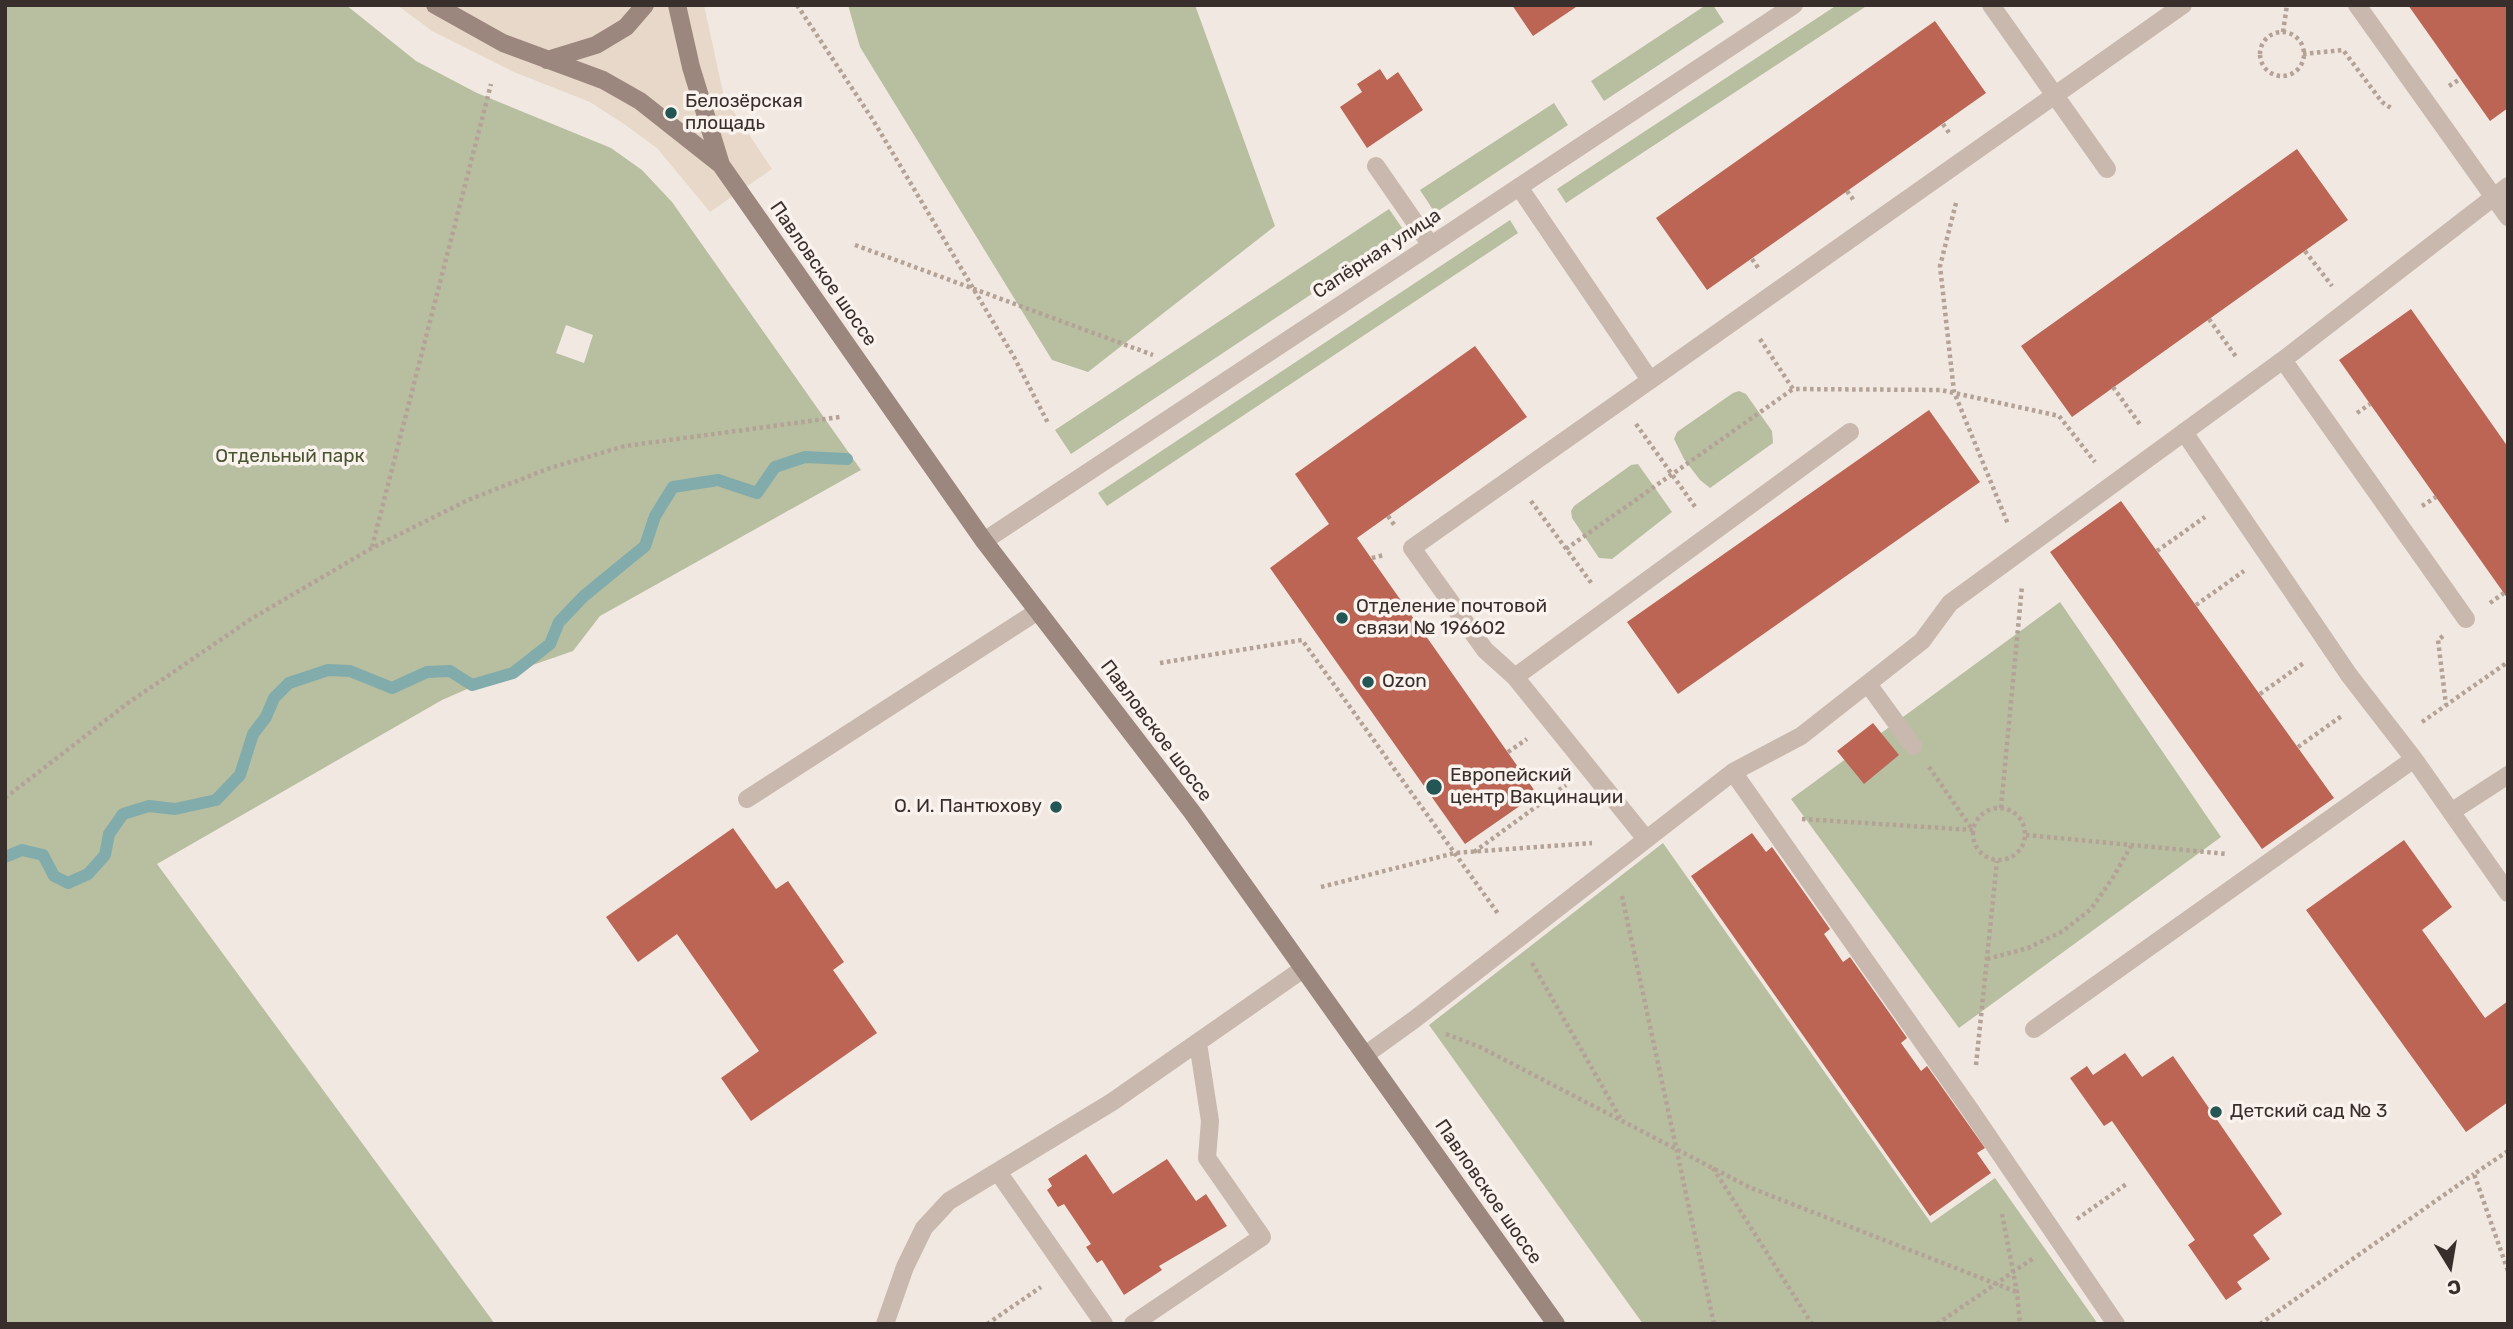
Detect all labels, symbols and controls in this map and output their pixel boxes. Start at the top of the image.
place label: Белозёрская площадь [685,91,803,135]
marker: Белозёрская площадь [663,105,679,121]
street label: Павловское шоссе [765,197,881,351]
street label: Сапёрная улица [1309,204,1445,304]
park label: Отдельный парк [215,446,365,468]
place label: Отделение почтовой связи № 196602 [1356,596,1547,640]
marker: Отделение почтовой связи № 196602 [1334,610,1350,626]
street label: Павловское шоссе [1095,656,1217,806]
place label: Ozon [1382,671,1427,693]
marker: Ozon [1360,674,1376,690]
place label: Европейский центр Вакцинации [1450,765,1623,809]
marker: Европейский центр Вакцинации [1424,777,1444,797]
place label: О. И. Пантюхову [894,796,1042,818]
marker: О. И. Пантюхову [1048,799,1064,815]
place label: Детский сад № 3 [2230,1101,2387,1123]
marker: Детский сад № 3 [2208,1104,2224,1120]
street label: Павловское шоссе [1430,1115,1546,1269]
north arrow [2415,1231,2485,1301]
text: С [2445,1275,2463,1300]

